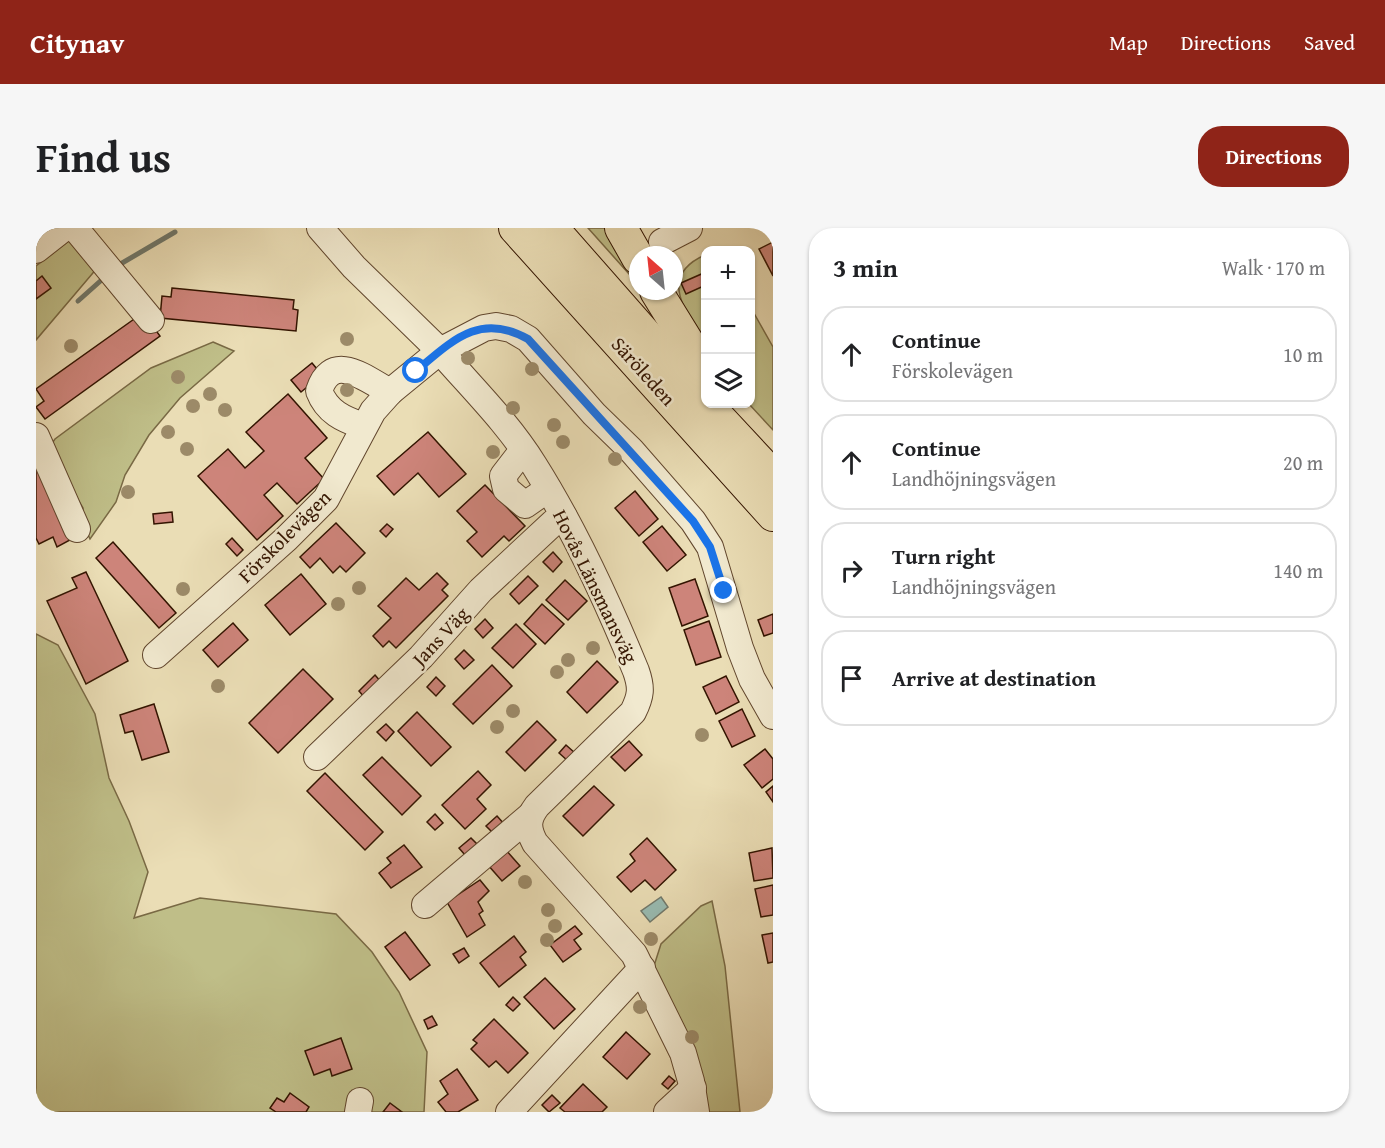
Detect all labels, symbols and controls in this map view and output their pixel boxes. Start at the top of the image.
text: Citynav [30,22,124,63]
text: Map [1109,27,1148,58]
text: Directions [1181,27,1271,58]
text: Saved [1304,27,1355,58]
text: Find us [36,126,171,187]
button: Directions [1198,126,1349,187]
north arrow [629,246,683,300]
map controls [701,246,755,408]
button: + [701,246,755,300]
text: 3 min [833,248,898,287]
text: Walk · 170 m [1222,253,1325,282]
button: − [701,300,755,354]
text: Continue [892,324,981,356]
street label: Säröleden [605,330,683,412]
icon: ahead [835,338,868,371]
text: 10 m [1283,340,1323,369]
button: layers [701,354,755,408]
text: Förskolevägen [892,356,1013,385]
route start [402,357,428,383]
text: Continue [892,432,981,464]
icon: ahead [835,446,868,479]
text: 20 m [1283,448,1323,477]
text: Landhöjningsvägen [892,464,1056,493]
street label: Förskolevägen [231,483,337,589]
street label: Hovås Länsmansväg [546,504,646,668]
text: Turn right [892,540,995,572]
icon: right [835,554,868,587]
text: 140 m [1273,556,1323,585]
text: Landhöjningsvägen [892,572,1056,601]
route end [710,577,736,603]
street label: Jans Väg [403,600,475,674]
icon: arrive [835,662,868,695]
text: Arrive at destination [892,662,1096,694]

